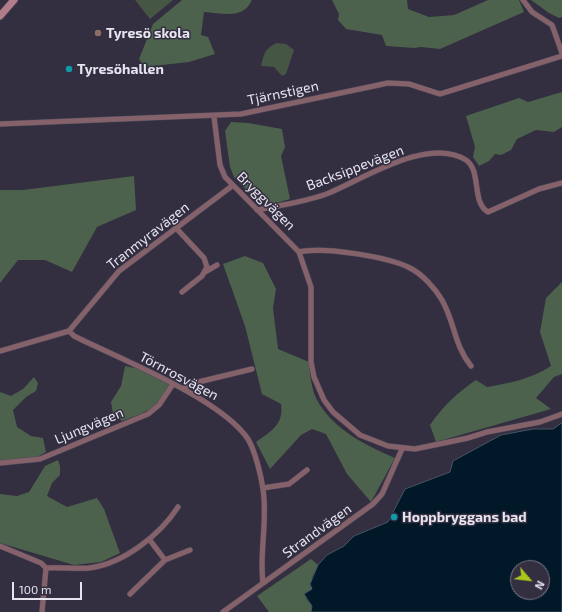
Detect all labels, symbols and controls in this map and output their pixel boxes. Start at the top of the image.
place label: Tyresö skola [106,25,190,41]
marker: Tyresö skola [93,28,103,38]
place label: Tyresöhallen [77,61,164,77]
marker: Tyresöhallen [64,64,74,74]
street label: Tjärnstigen [246,77,320,109]
street label: Backsippevägen [304,142,406,194]
street label: Bryggvägen [233,168,299,234]
street label: Tranmyravägen [104,199,192,273]
street label: Törnrosvägen [137,348,221,404]
street label: Ljungvägen [52,404,126,448]
street label: Strandvägen [279,500,355,562]
place label: Hoppbryggans bad [402,509,527,525]
marker: Hoppbryggans bad [389,512,399,522]
north arrow [510,560,550,600]
scale bar [14,574,84,600]
text: N [533,579,548,592]
text: 100 m [19,582,51,596]

